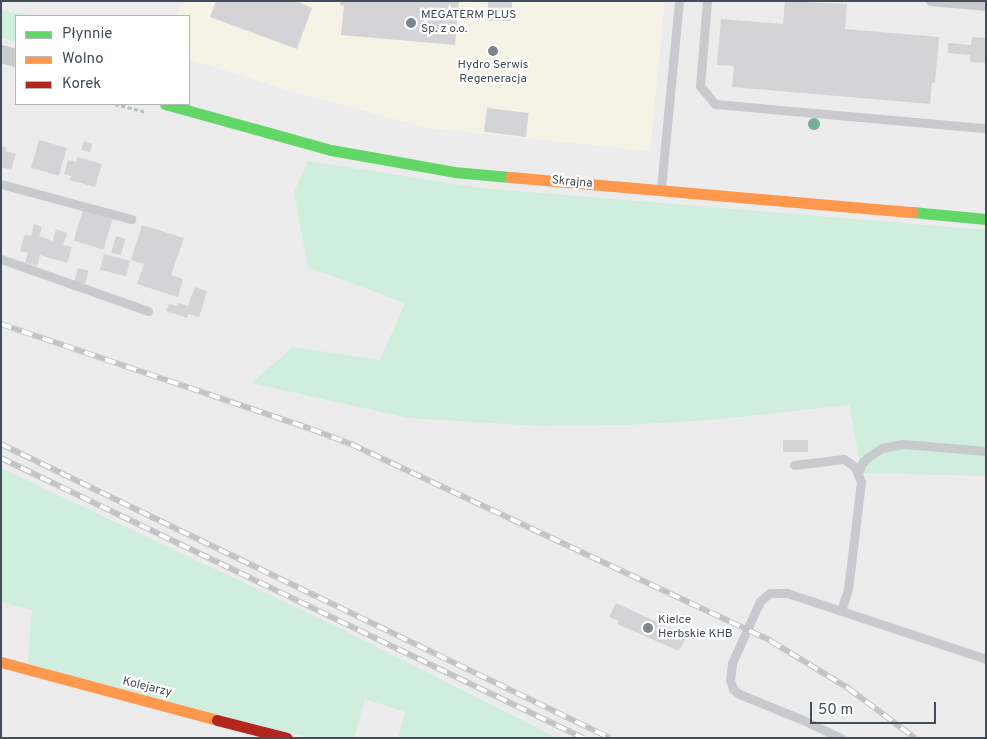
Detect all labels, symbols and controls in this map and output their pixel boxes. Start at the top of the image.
place label: MEGATERM PLUS Sp. z o.o. [421,9,516,37]
legend [15,15,190,105]
marker: MEGATERM PLUS Sp. z o.o. [405,17,417,29]
text: Płynnie [62,25,112,44]
marker: Hydro Serwis Regeneracja [487,45,499,57]
text: Wolno [62,50,104,69]
place label: Hydro Serwis Regeneracja [458,59,528,87]
text: Korek [62,75,101,94]
street label: Skrajna [551,174,593,192]
place label: Kielce Herbskie KHB [658,614,733,642]
marker: Kielce Herbskie KHB [642,622,654,634]
street label: Kolejarzy [121,675,173,701]
scale bar [812,692,938,724]
text: 50 m [818,701,853,720]

